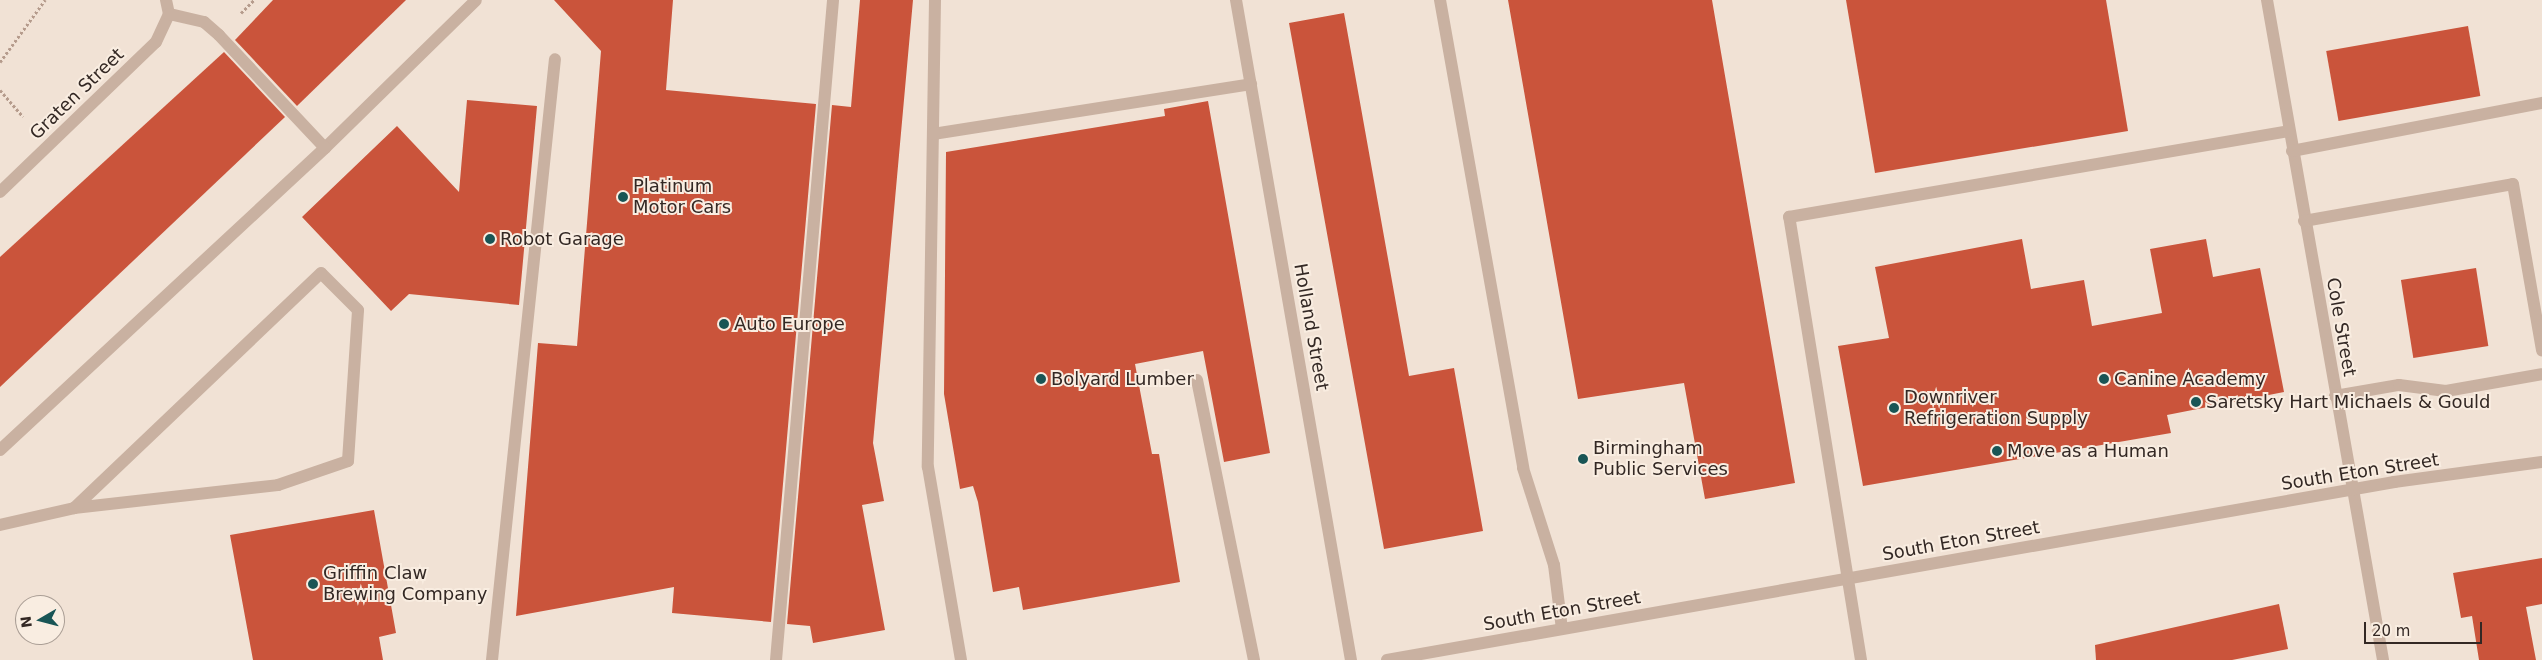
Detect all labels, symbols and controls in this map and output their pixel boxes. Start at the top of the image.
street label: Graten Street [25,44,129,144]
place label: Platinum Motor Cars [633,176,731,218]
marker: Platinum Motor Cars [617,191,629,203]
place label: Robot Garage [500,228,624,250]
marker: Robot Garage [484,233,496,245]
street label: Holland Street [1289,262,1333,392]
street label: Cole Street [2322,276,2360,378]
place label: Auto Europe [734,313,845,335]
marker: Auto Europe [718,318,730,330]
place label: Bolyard Lumber [1051,368,1194,390]
place label: Canine Academy [2114,368,2266,390]
marker: Bolyard Lumber [1035,373,1047,385]
marker: Canine Academy [2098,373,2110,385]
place label: Downriver Refrigeration Supply [1904,387,2088,429]
place label: Saretsky Hart Michaels & Gould [2206,391,2490,413]
marker: Saretsky Hart Michaels & Gould [2190,396,2202,408]
marker: Downriver Refrigeration Supply [1888,402,1900,414]
place label: Birmingham Public Services [1593,438,1728,480]
place label: Move as a Human [2007,440,2169,462]
marker: Move as a Human [1991,445,2003,457]
street label: South Eton Street [2280,449,2440,495]
marker: Birmingham Public Services [1577,453,1589,465]
street label: South Eton Street [1881,517,2041,565]
place label: Griffin Claw Brewing Company [323,563,487,606]
marker: Griffin Claw Brewing Company [307,578,319,590]
street label: South Eton Street [1482,587,1642,635]
north arrow [15,595,65,645]
scale bar [2367,612,2484,644]
text: N [17,615,35,629]
text: 20 m [2372,622,2410,640]

